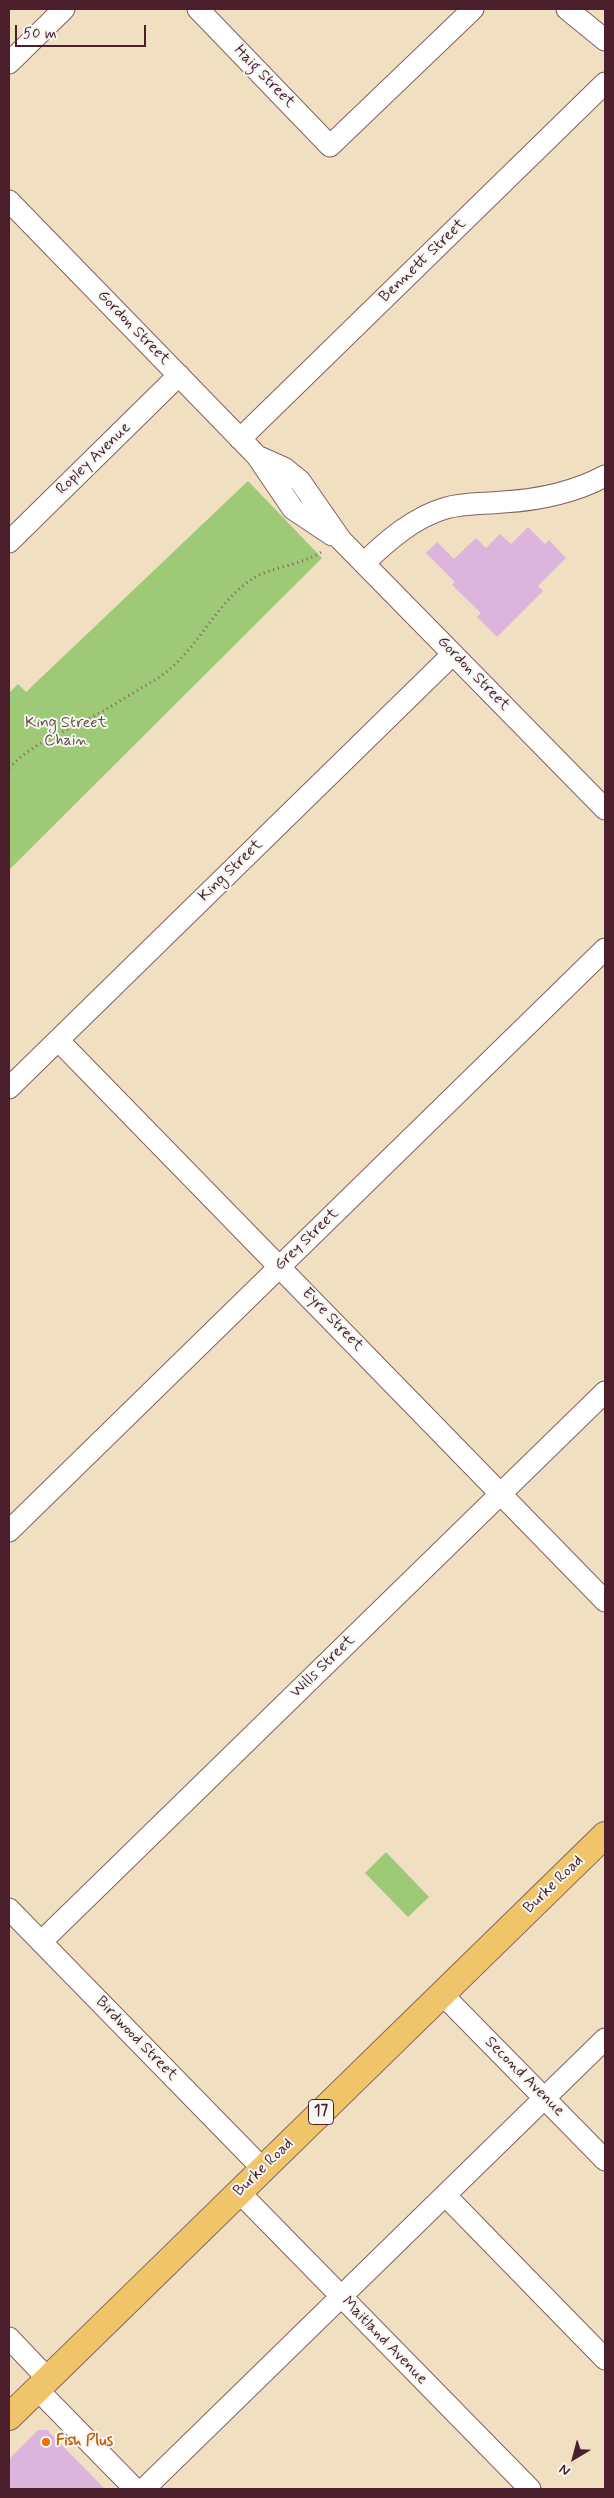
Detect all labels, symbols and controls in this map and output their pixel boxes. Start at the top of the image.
scale bar [18,15,149,47]
text: 50 m [23,24,57,44]
street label: Haig Street [229,42,299,112]
street label: Bennett Street [376,215,470,307]
street label: Gordon Street [92,287,174,369]
street label: Ropley Avenue [53,419,135,499]
street label: Gordon Street [432,633,514,715]
park label: King Street Chain [25,714,107,752]
street label: King Street [195,836,267,906]
street label: Grey Street [271,1205,343,1275]
street label: Eyre Street [297,1284,367,1356]
street label: Wills Street [287,1631,359,1703]
street label: Burke Road [520,1852,588,1918]
street label: Birdwood Street [91,1993,181,2085]
street label: Second Avenue [480,2033,568,2121]
road number: 17 [308,2100,334,2124]
street label: Burke Road [230,2135,298,2201]
street label: Maitland Avenue [337,2293,431,2389]
place label: Fish Plus [56,2432,113,2452]
north arrow [549,2433,599,2483]
marker: Fish Plus [40,2436,52,2448]
text: N [556,2460,574,2480]

